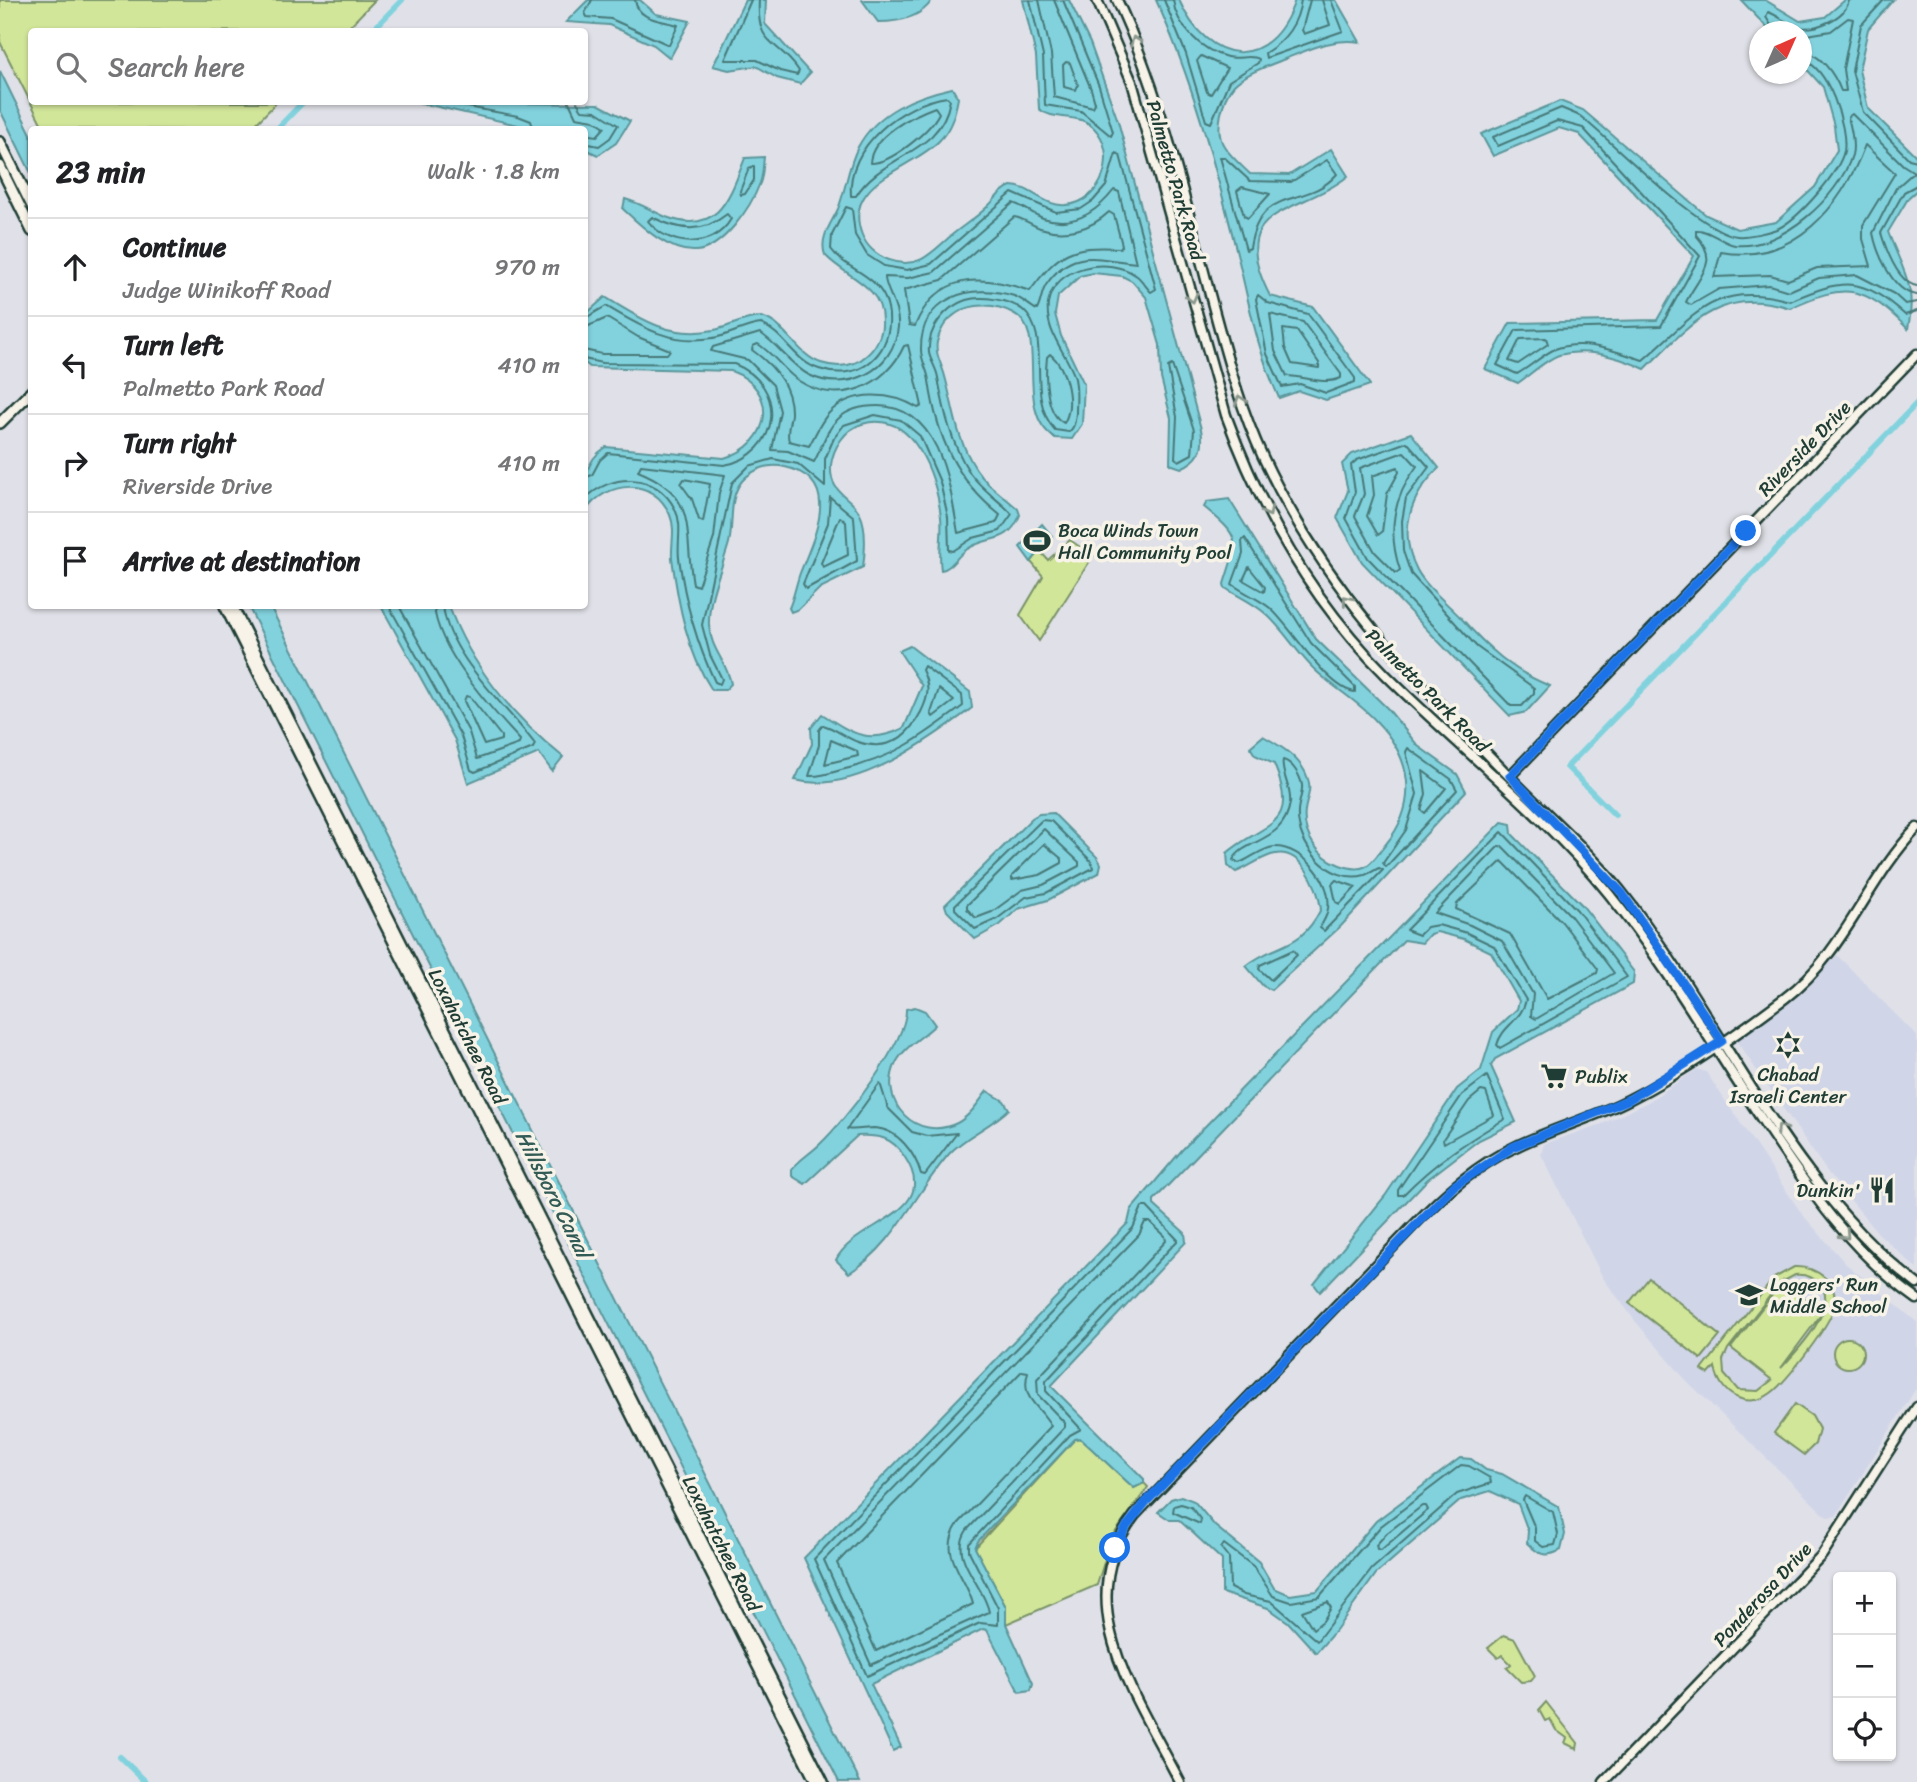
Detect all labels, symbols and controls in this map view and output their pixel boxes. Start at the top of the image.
north arrow [1749,21,1812,84]
search box [28,28,588,105]
one-way arrow [1129,35,1143,48]
text: Search here [108,44,245,90]
icon: search [52,48,90,86]
street label: Palmetto Park Road [1137,96,1215,266]
text: 23 min [56,145,145,199]
text: Walk · 1.8 km [427,151,560,192]
text: Continue [123,224,226,270]
text: 970 m [495,247,560,288]
icon: ahead [56,248,94,286]
text: Judge Winikoff Road [123,270,330,311]
one-way arrow [1184,292,1199,304]
text: Turn left [123,322,223,368]
text: 410 m [498,345,560,386]
icon: left [56,346,94,384]
text: Palmetto Park Road [123,368,323,409]
street label: Riverside Drive [1750,393,1859,504]
one-way arrow [1234,394,1248,407]
text: Turn right [123,420,236,466]
text: 410 m [498,443,560,484]
icon: right [56,444,94,482]
text: Riverside Drive [123,466,272,507]
one-way arrow [1260,504,1273,517]
place label: Boca Winds Town Hall Community Pool [1058,514,1232,569]
route end [1730,515,1761,546]
sports icon: Boca Winds Town Hall Community Pool [1022,526,1052,556]
text: Arrive at destination [123,538,360,584]
icon: arrive [56,542,94,580]
one-way arrow [1343,595,1356,607]
street label: Palmetto Park Road [1357,620,1499,762]
street label: Loxahatchee Road [419,962,517,1112]
synagogue icon: Chabad Israeli Center [1773,1030,1803,1060]
place label: Chabad Israeli Center [1729,1058,1848,1113]
place label: Publix [1575,1060,1628,1093]
supermarket icon: Publix [1539,1061,1569,1091]
water label: Hillsboro Canal [504,1123,604,1269]
one-way arrow [1777,1124,1790,1137]
place label: Dunkin' [1796,1174,1861,1207]
restaurant icon: Dunkin' [1867,1175,1897,1205]
one-way arrow [1837,1227,1849,1240]
place label: Loggers' Run Middle School [1770,1268,1887,1323]
school or university icon: Loggers' Run Middle School [1734,1280,1764,1310]
street label: Loxahatchee Road [673,1469,771,1619]
route start [1099,1532,1130,1563]
street label: Ponderosa Drive [1705,1534,1820,1655]
map controls [1833,1572,1896,1761]
button: + [1833,1572,1896,1635]
button: − [1833,1635,1896,1698]
button: locate [1833,1698,1896,1761]

